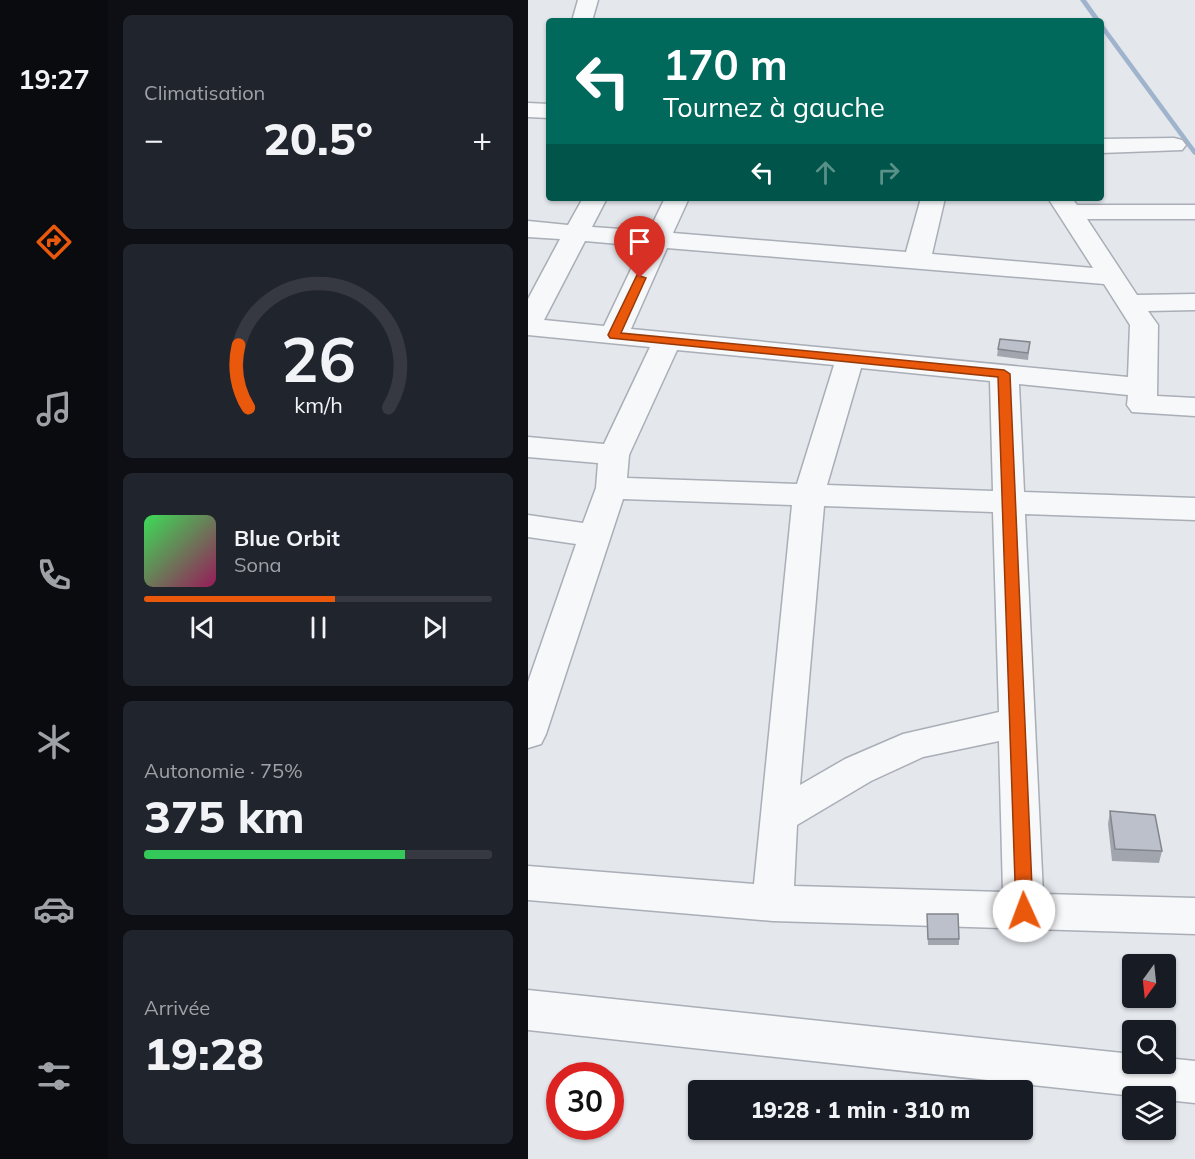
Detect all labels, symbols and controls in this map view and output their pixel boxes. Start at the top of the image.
text: 170 m [663,38,788,91]
icon: left [564,42,642,120]
text: 19:27 [18,62,90,96]
text: Climatisation [144,80,265,105]
text: Tournez à gauche [663,90,885,124]
text: 20.5° [263,110,373,166]
text: − [144,118,164,159]
text: + [472,118,492,159]
icon: left [746,156,779,189]
icon: ahead [809,156,842,189]
icon: right [872,156,905,189]
pin [614,216,665,278]
icon: directions [33,221,75,263]
icon: arrive [623,225,656,258]
text: 26 [281,319,355,398]
icon: music [33,388,75,430]
text: km/h [294,391,342,418]
text: Blue Orbit [234,524,340,552]
text: Sona [234,552,282,577]
icon: phone [33,554,75,596]
icon: previous [186,611,219,644]
icon: pause [302,611,335,644]
icon: next [418,611,451,644]
icon: climate [33,721,75,763]
text: Autonomie · 75% [144,758,303,783]
text: 375 km [144,788,305,844]
position arrow [992,879,1056,943]
icon: car [33,888,75,930]
north arrow [1122,954,1176,1008]
map controls [1122,954,1176,1140]
text: Arrivée [144,995,210,1020]
button: search [1122,1020,1176,1074]
text: 19:28 [144,1025,264,1081]
icon: filters [33,1055,75,1097]
speed limit sign: 30 [546,1062,624,1140]
button: layers [1122,1086,1176,1140]
text: 19:28 · 1 min · 310 m [751,1096,970,1124]

